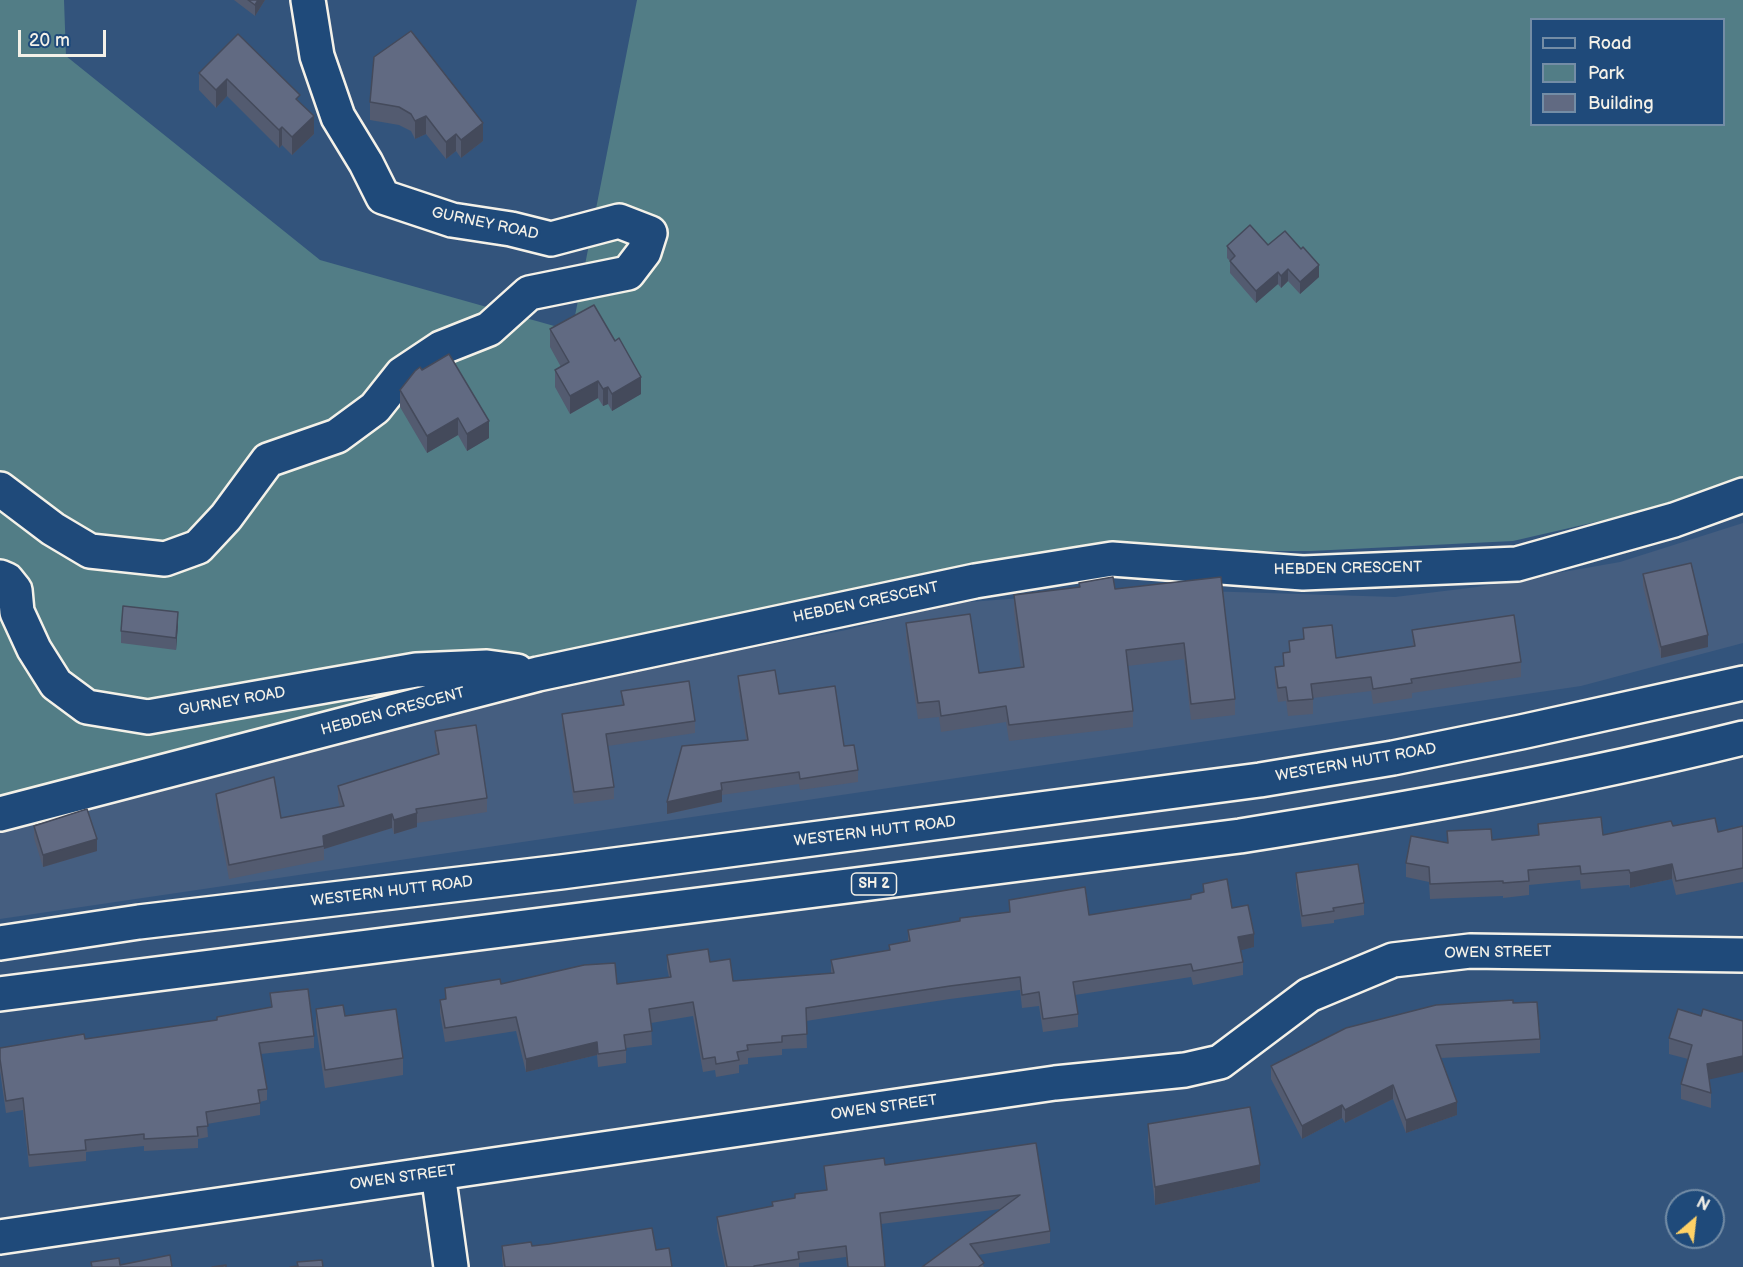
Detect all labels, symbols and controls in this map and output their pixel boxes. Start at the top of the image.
scale bar [21,18,110,56]
legend [1530,18,1725,126]
text: 20 m [29,30,70,51]
text: Road [1588,33,1632,54]
text: Park [1588,63,1624,84]
text: Building [1588,93,1654,114]
street label: GURNEY ROAD [430,204,540,244]
street label: HEBDEN CRESCENT [1274,559,1422,579]
street label: HEBDEN CRESCENT [792,579,940,627]
street label: GURNEY ROAD [177,684,287,720]
street label: HEBDEN CRESCENT [319,684,467,740]
street label: WESTERN HUTT ROAD [1274,740,1438,786]
street label: WESTERN HUTT ROAD [793,813,957,851]
street label: WESTERN HUTT ROAD [310,873,474,911]
road number: SH 2 [852,873,896,895]
street label: OWEN STREET [1444,943,1552,963]
street label: OWEN STREET [830,1092,938,1124]
street label: OWEN STREET [349,1162,457,1194]
north arrow [1665,1189,1725,1249]
text: N [1693,1193,1713,1216]

